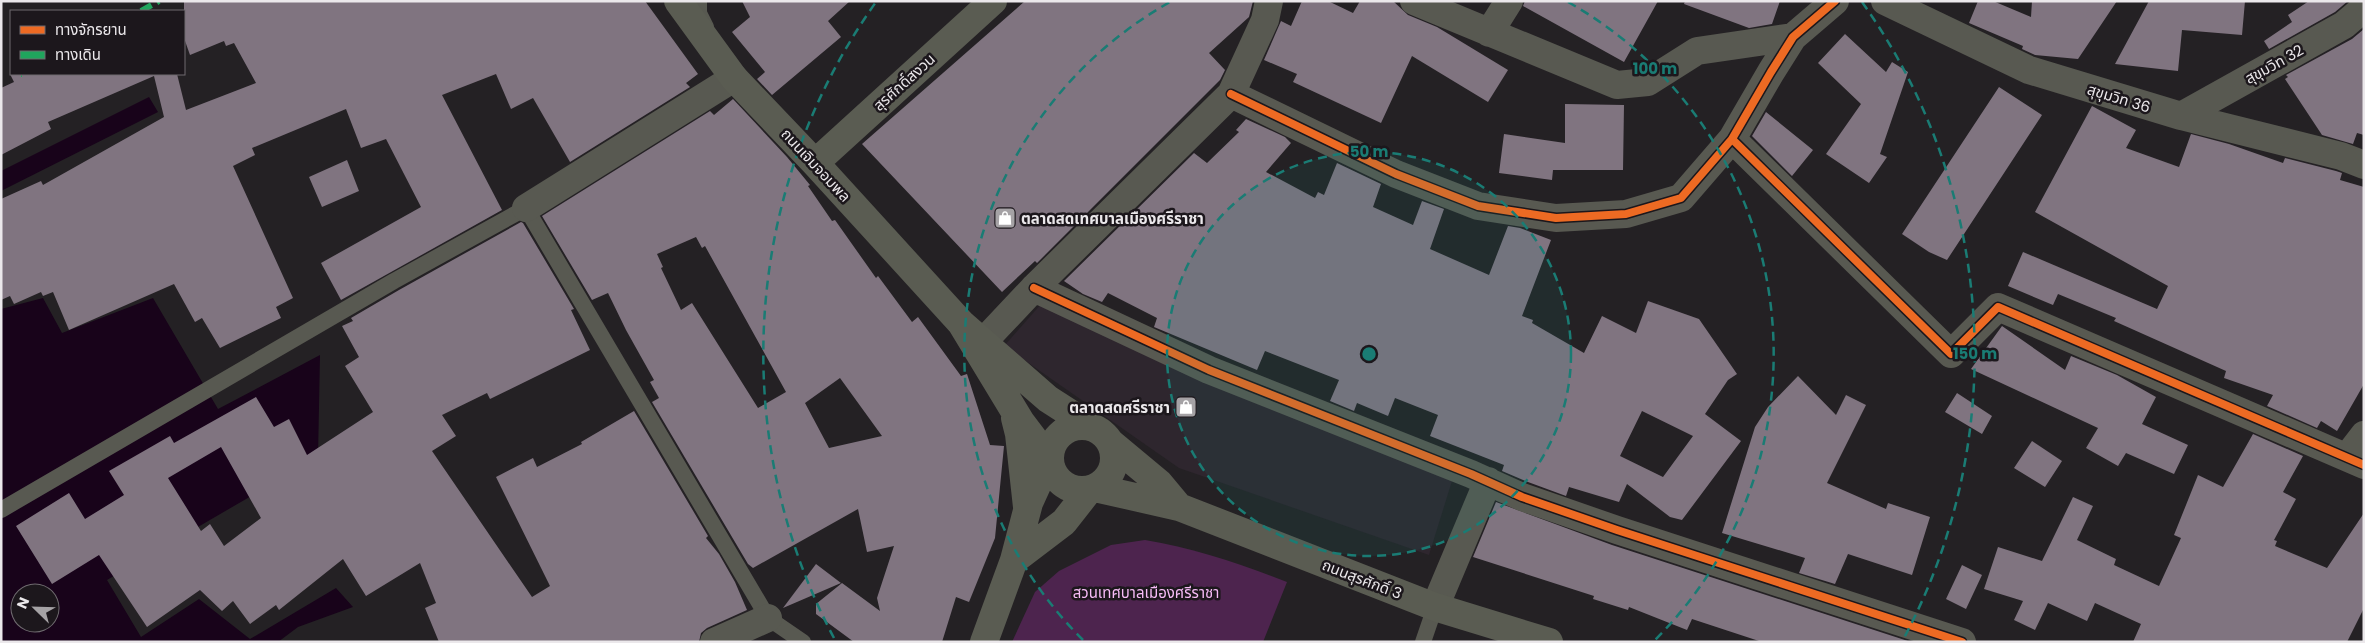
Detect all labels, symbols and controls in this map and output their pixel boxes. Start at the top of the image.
legend [10,10,185,75]
text: ทางจักรยาน [55,19,127,40]
street label: สุขุมวิท 32 [2241,39,2307,89]
text: ทางเดิน [55,44,101,65]
street label: สุรศักดิ์สงวน [868,49,940,115]
text: 100 m [1633,58,1677,79]
street label: สุขุมวิท 36 [2085,78,2153,118]
street label: ถนนเจิมจอมพล [776,124,856,206]
text: 50 m [1350,141,1388,162]
shop icon: ตลาดสดเทศบาลเมืองศรีราชา [993,206,1017,230]
place label: ตลาดสดเทศบาลเมืองศรีราชา [1021,208,1204,229]
text: 150 m [1953,343,1997,364]
centre of rings [1360,345,1378,363]
shop icon: ตลาดสดศรีราชา [1174,395,1198,419]
place label: ตลาดสดศรีราชา [1069,397,1170,418]
street label: ถนนสุรศักดิ์ 3 [1319,554,1405,604]
park label: สวนเทศบาลเมืองศรีราชา [1073,582,1219,603]
north arrow [10,583,60,633]
text: N [12,594,34,612]

